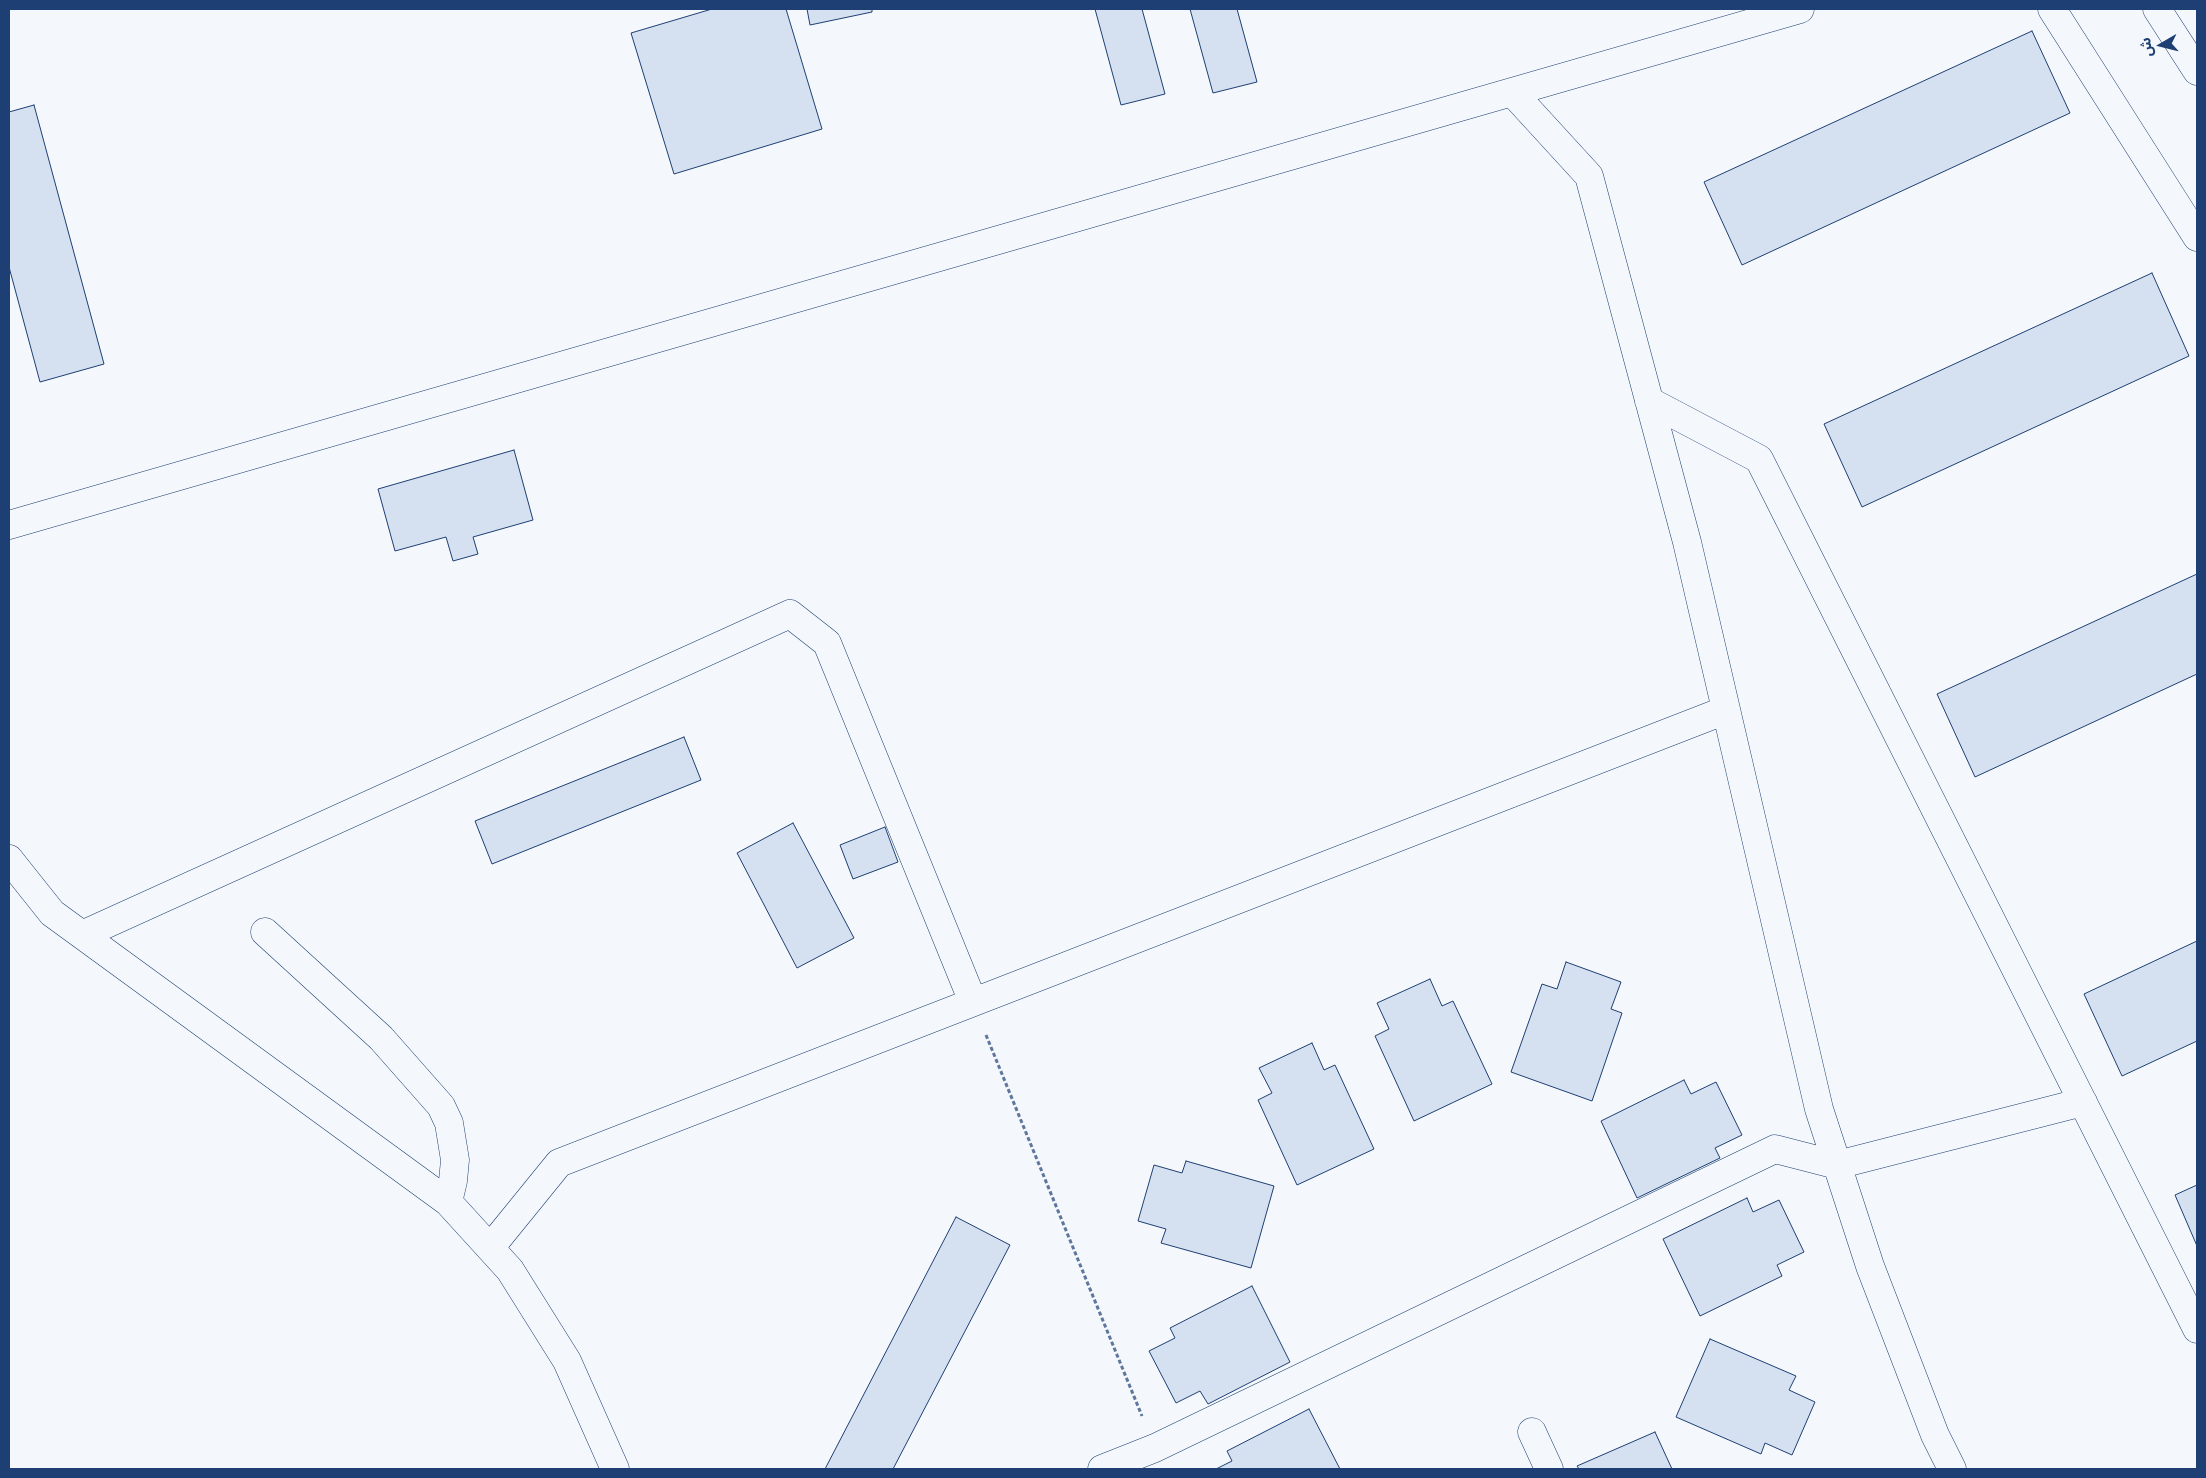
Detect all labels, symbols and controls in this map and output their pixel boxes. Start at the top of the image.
north arrow [2136,20,2186,70]
text: ش [2135,36,2157,58]

